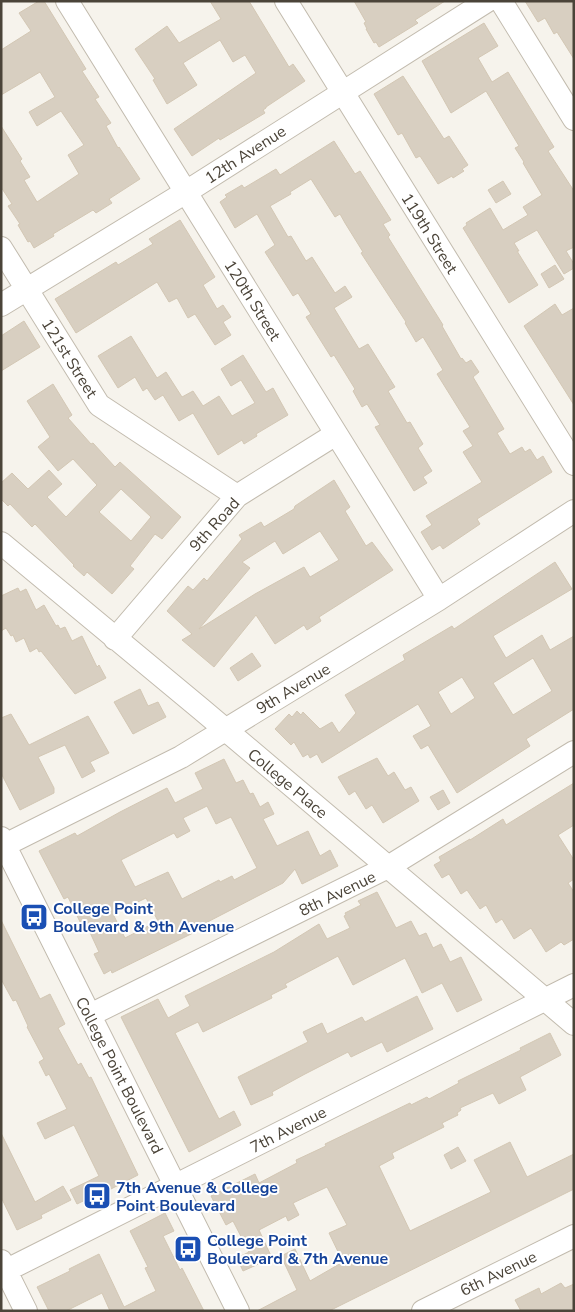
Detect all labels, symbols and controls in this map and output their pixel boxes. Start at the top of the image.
street label: 12th Avenue [201,120,290,189]
street label: 119th Street [396,189,463,278]
street label: 120th Street [219,256,286,345]
street label: 121st Street [36,315,102,403]
street label: 9th Road [185,493,245,556]
street label: 9th Avenue [252,658,335,720]
street label: College Place [243,744,332,824]
street label: 8th Avenue [295,866,379,922]
place label: College Point Boulevard & 9th Avenue [53,898,235,938]
bus stop icon: College Point Boulevard & 9th Avenue [19,902,49,932]
street label: College Point Boulevard [70,993,168,1158]
street label: 7th Avenue [247,1101,330,1159]
place label: 7th Avenue & College Point Boulevard [116,1177,278,1217]
bus stop icon: 7th Avenue & College Point Boulevard [82,1181,112,1211]
place label: College Point Boulevard & 7th Avenue [207,1230,389,1270]
bus stop icon: College Point Boulevard & 7th Avenue [173,1234,203,1264]
street label: 6th Avenue [456,1246,540,1302]

